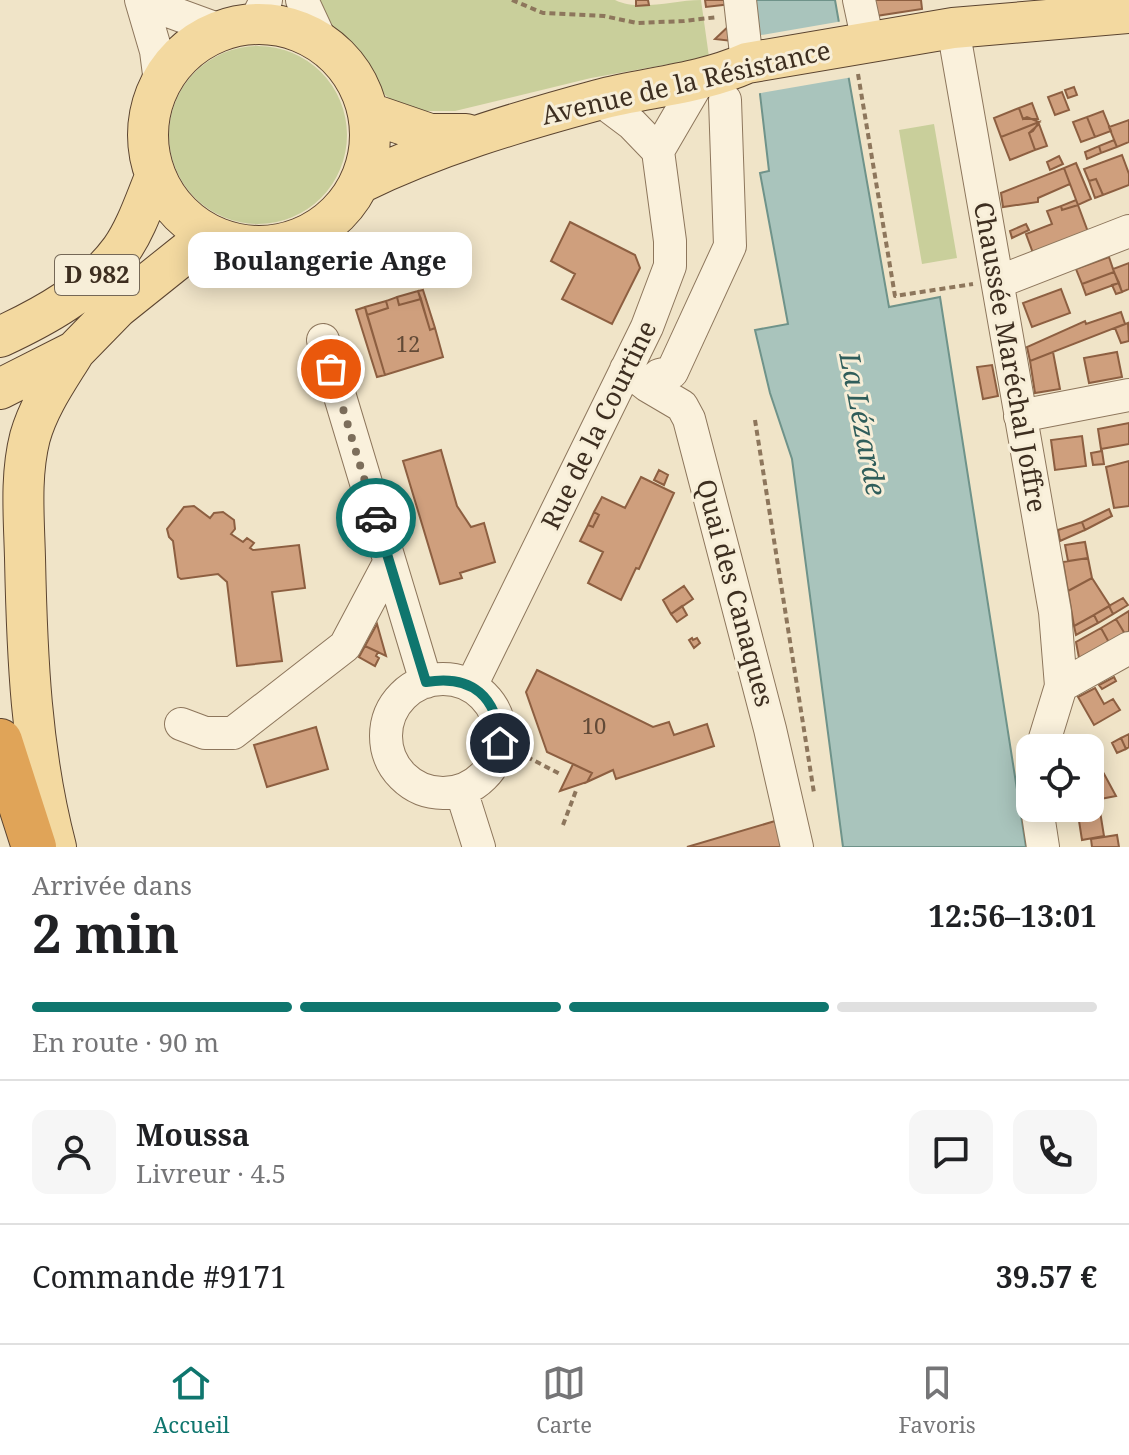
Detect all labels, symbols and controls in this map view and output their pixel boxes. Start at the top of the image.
street label: Avenue de la Résistance [538,31,834,133]
street label: Chaussée Maréchal Joffre [966,199,1056,515]
callout: Boulangerie Ange [189,233,473,289]
text: Boulangerie Ange [213,242,447,278]
road number: D 982 [55,255,139,295]
street label: Rue de la Courtine [532,314,664,535]
house number: 12 [396,328,420,358]
pin [297,335,365,403]
icon: bag [309,347,353,391]
water label: La Lézarde [831,348,897,499]
street label: Quai des Canaques [688,475,784,710]
courier [336,478,416,558]
icon: car [354,496,398,540]
pin [466,709,534,777]
house number: 10 [582,710,606,740]
icon: home [478,721,522,765]
map controls [1016,734,1104,822]
button: locate [1016,734,1104,822]
text: Arrivée dans [32,867,192,903]
text: 12:56–13:01 [928,895,1097,936]
text: 2 min [32,897,179,968]
text: En route · 90 m [32,1024,219,1060]
button: person [32,1110,116,1194]
button: chat [909,1110,993,1194]
button: phone [1013,1110,1097,1194]
text: Moussa [136,1114,250,1155]
text: Livreur · 4.5 [136,1155,286,1191]
text: Commande #9171 [32,1256,287,1297]
text: 39.57 € [996,1256,1097,1297]
tab: Accueil [153,1361,230,1439]
tab: Carte [536,1361,592,1439]
tab: Favoris [898,1361,976,1439]

